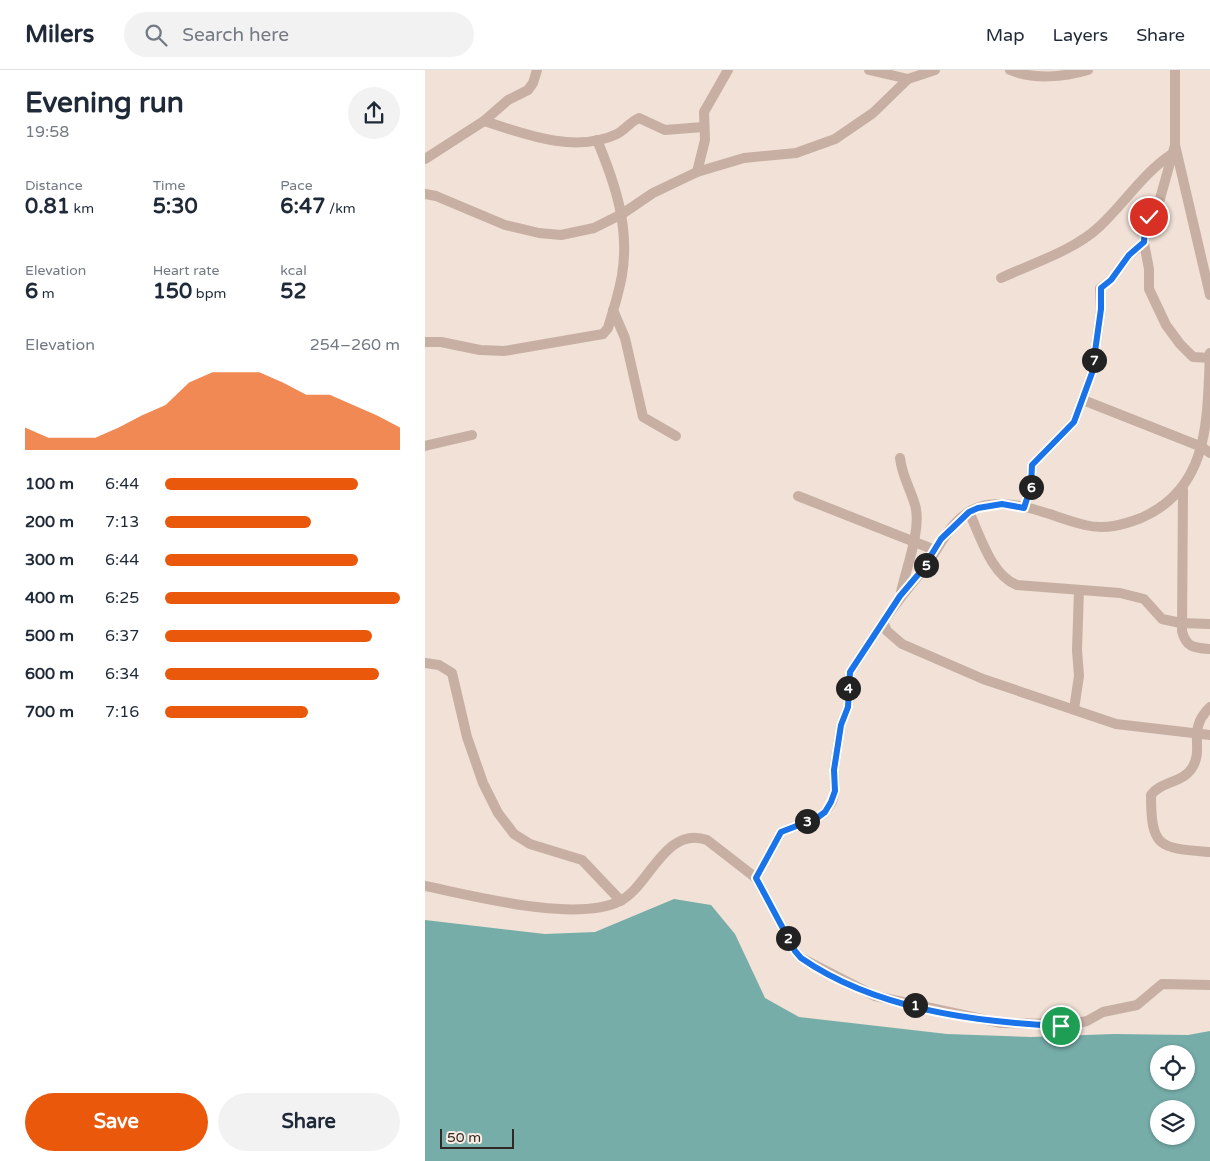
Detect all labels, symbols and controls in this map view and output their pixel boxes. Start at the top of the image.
search box [124,12,474,57]
text: Milers [25,20,94,49]
icon: search [142,21,170,49]
text: Search here [182,24,289,46]
text: Map [986,24,1025,46]
text: Layers [1053,24,1108,46]
text: Share [1136,24,1185,46]
text: Evening run [25,86,184,120]
button: share [348,87,400,139]
text: 19:58 [25,122,69,142]
text: Distance [25,177,83,194]
text: Time [153,177,185,194]
text: Pace [280,177,313,194]
text: 0.81 [25,194,70,219]
text: 5:30 [153,194,198,219]
text: 6:47 [280,194,325,219]
pin [1128,196,1170,238]
text: km [70,200,94,217]
text: /km [325,200,356,217]
icon: check [1135,203,1163,231]
text: Elevation [25,262,86,279]
text: Heart rate [153,262,219,279]
text: kcal [280,262,307,279]
text: 6 [25,279,38,304]
text: 150 [153,279,192,304]
text: 52 [280,279,307,304]
text: m [38,285,55,302]
text: bpm [192,285,226,302]
text: Elevation [25,335,95,355]
text: 254–260 m [310,335,400,355]
pin: 7 [1081,348,1107,372]
text: 7 [1090,352,1099,369]
text: 100 m [25,474,74,494]
text: 6:44 [105,474,139,494]
pin: 6 [1019,474,1043,500]
text: 6 [1027,479,1036,496]
text: 200 m [25,512,74,532]
text: 7:13 [105,512,139,532]
text: 300 m [25,550,74,570]
text: 6:44 [105,550,139,570]
pin: 5 [913,552,939,578]
text: 5 [922,557,931,574]
text: 400 m [25,588,74,608]
text: 6:25 [105,588,139,608]
text: 500 m [25,626,74,646]
text: 6:37 [105,626,139,646]
text: 600 m [25,664,74,684]
text: 6:34 [105,664,139,684]
pin: 4 [835,676,861,700]
text: 4 [844,680,853,697]
text: 700 m [25,702,74,722]
text: 7:16 [105,702,139,722]
pin: 3 [795,808,819,834]
text: 3 [803,813,812,830]
pin: 2 [775,926,801,950]
text: 2 [784,930,793,947]
pin: 1 [903,992,927,1018]
text: 1 [911,997,920,1014]
pin [1040,1005,1082,1047]
icon: arrive [1047,1012,1075,1040]
map controls [1150,1045,1195,1145]
button: locate [1150,1045,1195,1090]
button: Save [25,1093,208,1151]
button: Share [218,1093,400,1151]
button: layers [1150,1100,1195,1145]
scale bar [440,1126,514,1149]
text: 50 m [447,1129,481,1146]

